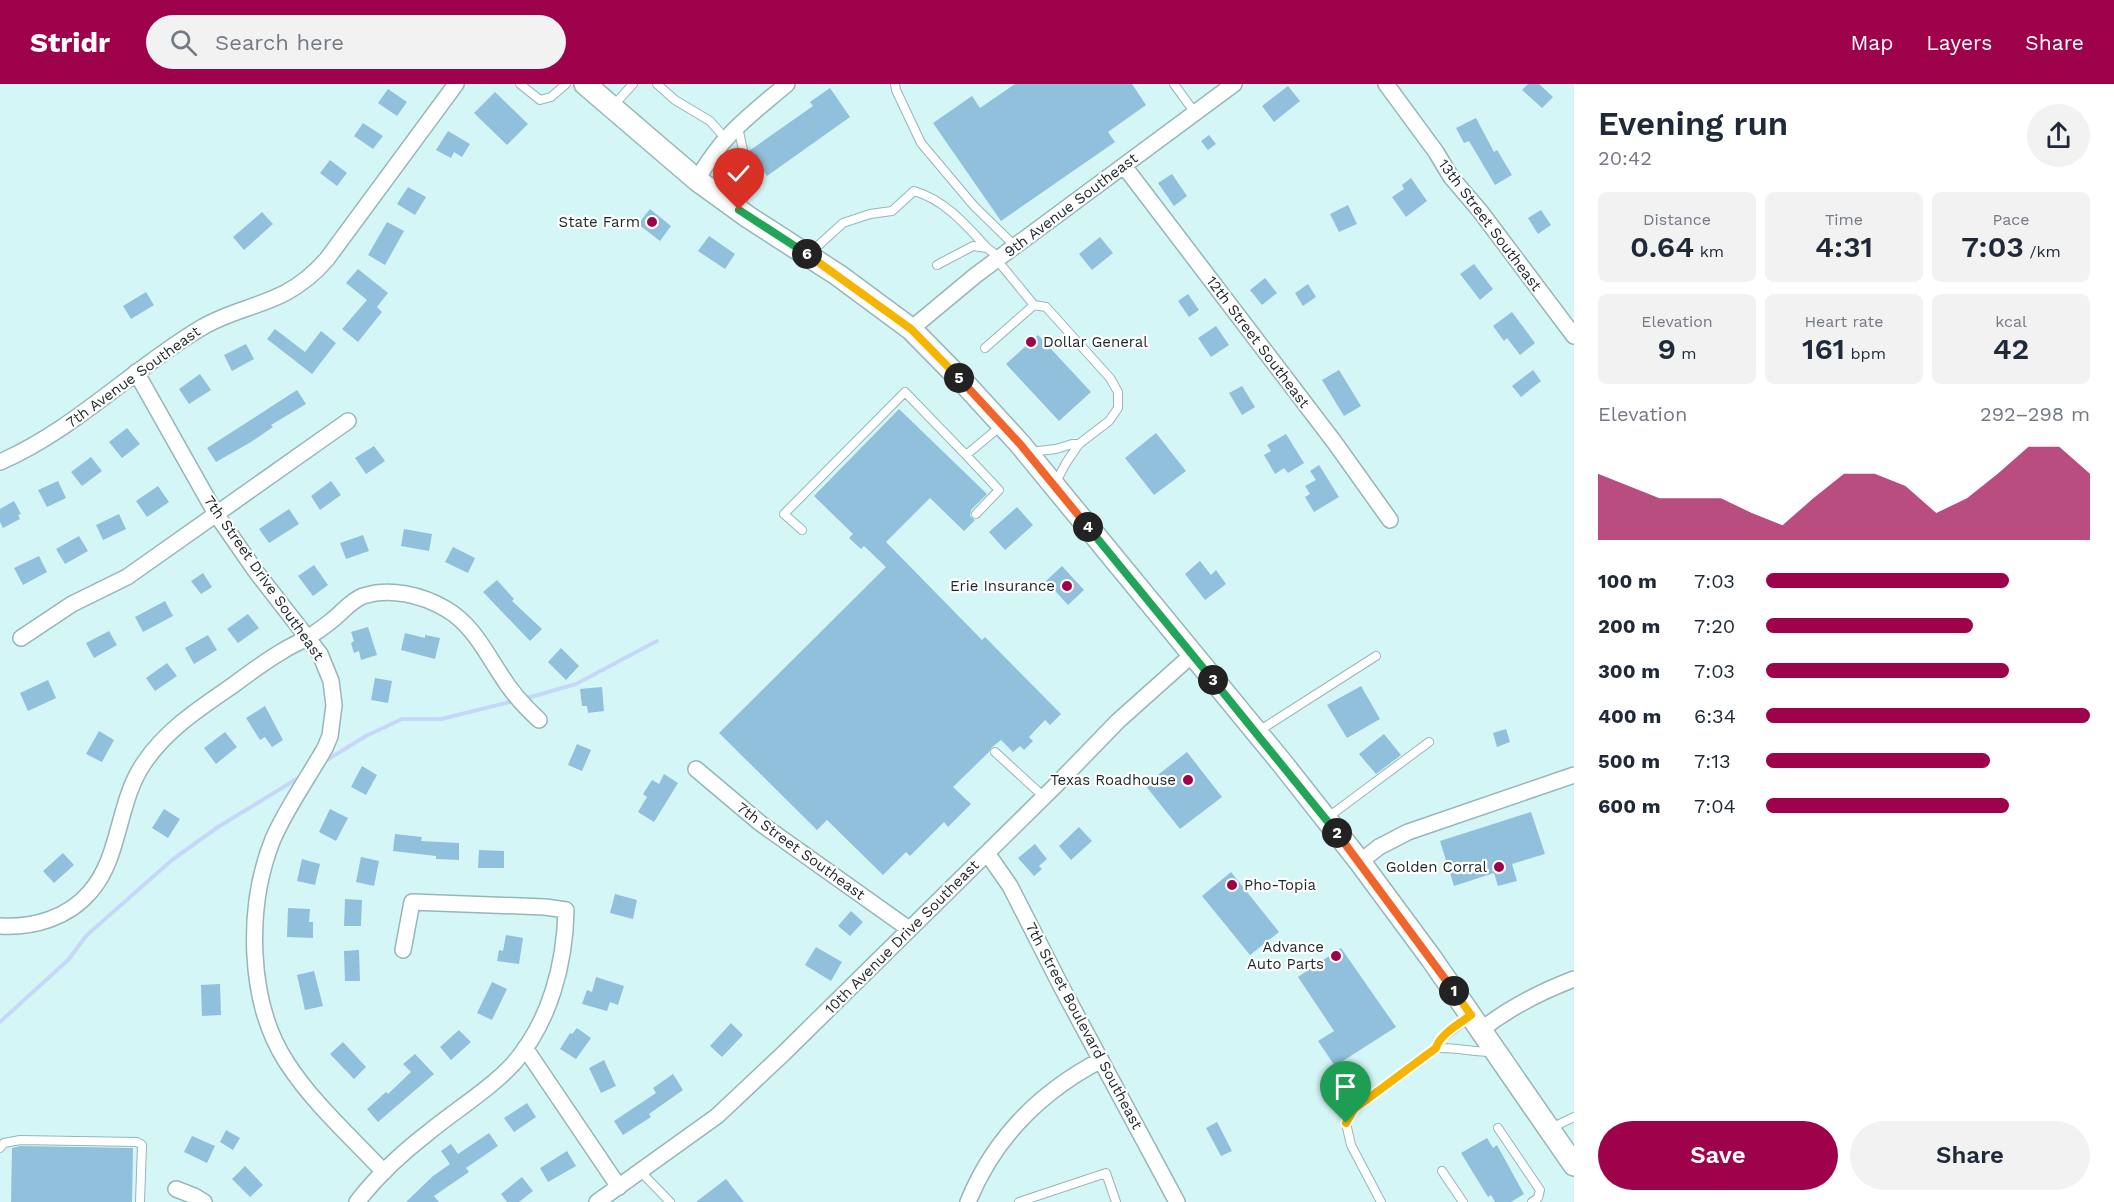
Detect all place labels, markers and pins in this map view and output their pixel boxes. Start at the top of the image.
pin [713,148,764,210]
place label: State Farm [559,213,640,231]
marker: State Farm [645,215,659,229]
pin: 6 [792,239,822,269]
place label: Dollar General [1043,333,1148,351]
marker: Dollar General [1024,335,1038,349]
pin: 5 [944,363,974,393]
pin: 4 [1073,512,1103,542]
place label: Erie Insurance [950,577,1055,595]
marker: Erie Insurance [1060,579,1074,593]
pin: 3 [1198,665,1228,695]
place label: Texas Roadhouse [1050,771,1176,789]
marker: Texas Roadhouse [1181,773,1195,787]
pin: 2 [1322,818,1352,848]
place label: Golden Corral [1386,858,1487,876]
marker: Golden Corral [1492,860,1506,874]
place label: Pho-Topia [1244,876,1316,894]
marker: Pho-Topia [1225,878,1239,892]
place label: Advance Auto Parts [1247,938,1324,973]
marker: Advance Auto Parts [1329,949,1343,963]
pin: 1 [1439,976,1469,1006]
pin [1320,1061,1371,1123]

